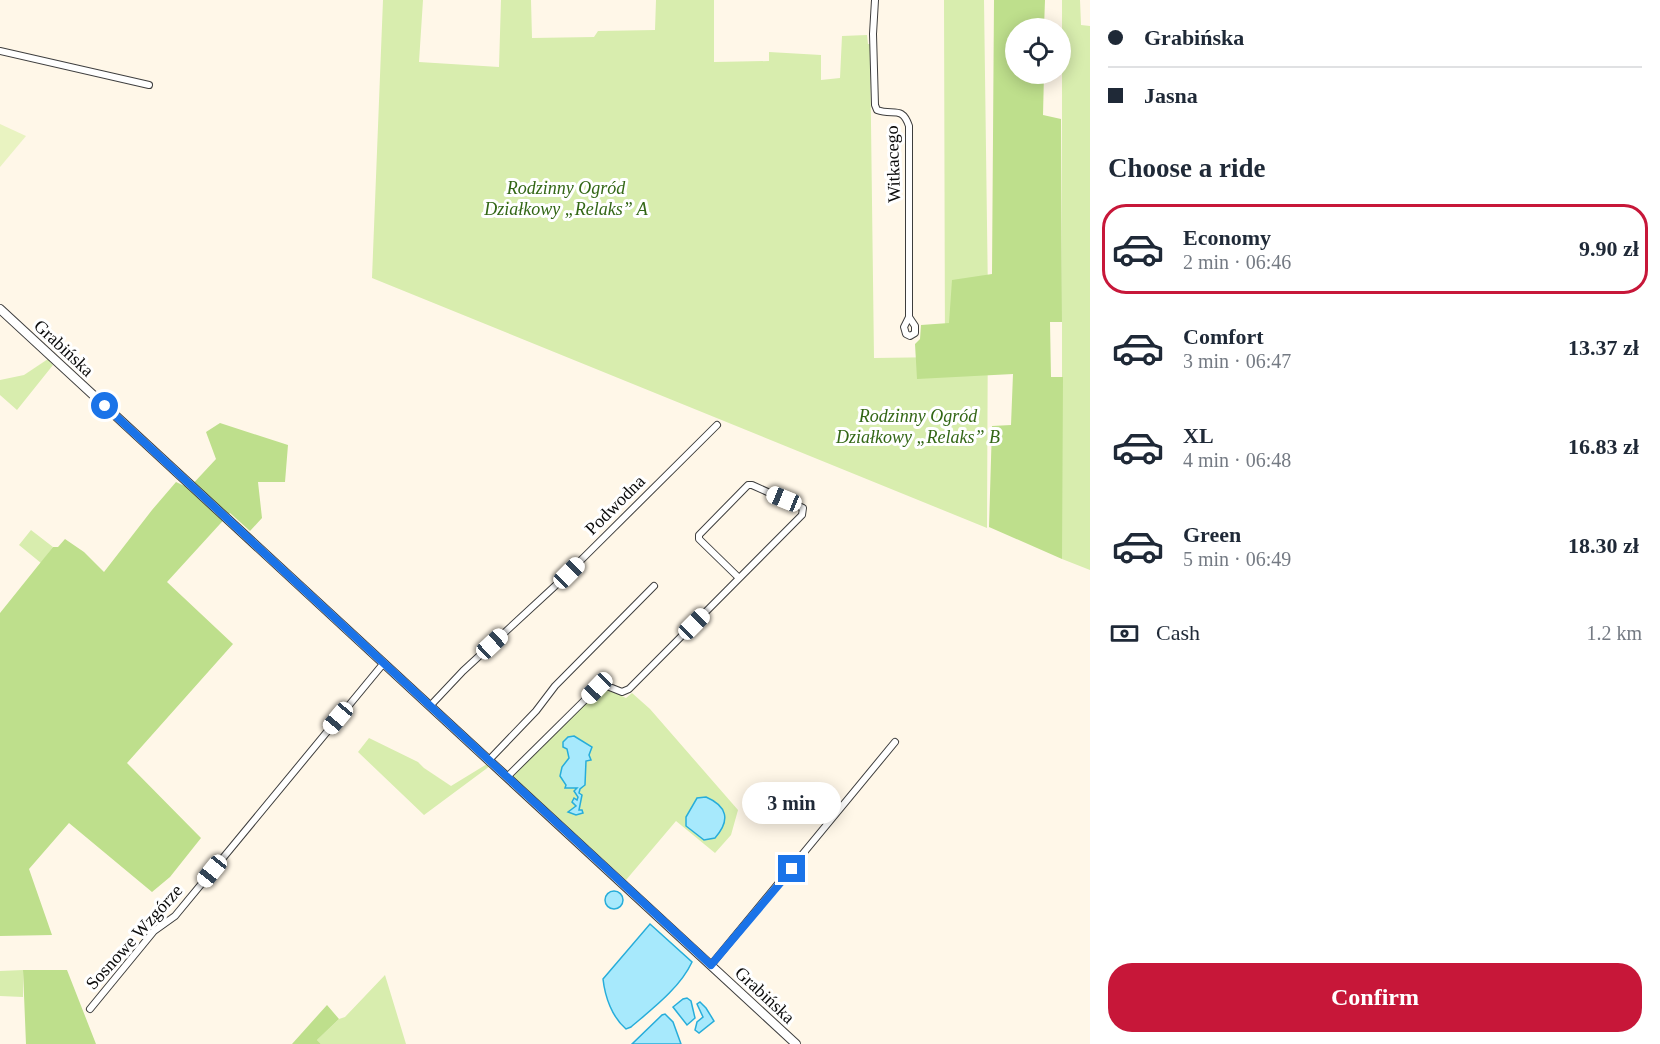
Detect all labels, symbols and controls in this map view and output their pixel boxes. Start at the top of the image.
map controls [1005,18,1071,84]
button: locate [1005,18,1071,84]
text: Grabińska [1144,25,1244,50]
text: Jasna [1144,83,1198,108]
street label: Witkacego [882,125,904,203]
text: Choose a ride [1108,153,1266,183]
park label: Rodzinny Ogród Działkowy „Relaks” A [483,178,649,219]
icon: car [1111,222,1165,276]
text: Economy [1183,225,1271,250]
text: 9.90 zł [1579,236,1639,261]
text: 2 min · 06:46 [1183,251,1291,273]
street label: Grabińska [30,315,98,381]
icon: car [1111,321,1165,375]
text: Comfort [1183,324,1264,349]
text: 13.37 zł [1568,335,1639,360]
text: 3 min · 06:47 [1183,350,1291,372]
route start [91,392,118,419]
park label: Rodzinny Ogród Działkowy „Relaks” B [835,406,1000,447]
icon: car [1111,420,1165,474]
text: XL [1183,423,1214,448]
text: 16.83 zł [1568,434,1639,459]
text: 4 min · 06:48 [1183,449,1291,471]
street label: Podwodna [581,471,649,539]
car [764,484,804,514]
icon: car [1111,519,1165,573]
text: Green [1183,522,1241,547]
text: 18.30 zł [1568,533,1639,558]
text: 5 min · 06:49 [1183,548,1291,570]
car [550,554,588,592]
car [675,605,713,643]
icon: cash [1108,617,1141,650]
text: Cash [1156,620,1200,645]
text: 1.2 km [1586,622,1642,644]
car [473,625,511,663]
car [578,669,616,707]
car [320,698,356,738]
callout: 3 min [742,782,842,824]
text: 3 min [767,792,816,814]
car [194,851,230,891]
route end [778,855,805,882]
street label: Sosnowe Wzgórze [82,880,186,994]
street label: Grabińska [731,962,799,1028]
button: Confirm [1108,963,1642,1032]

